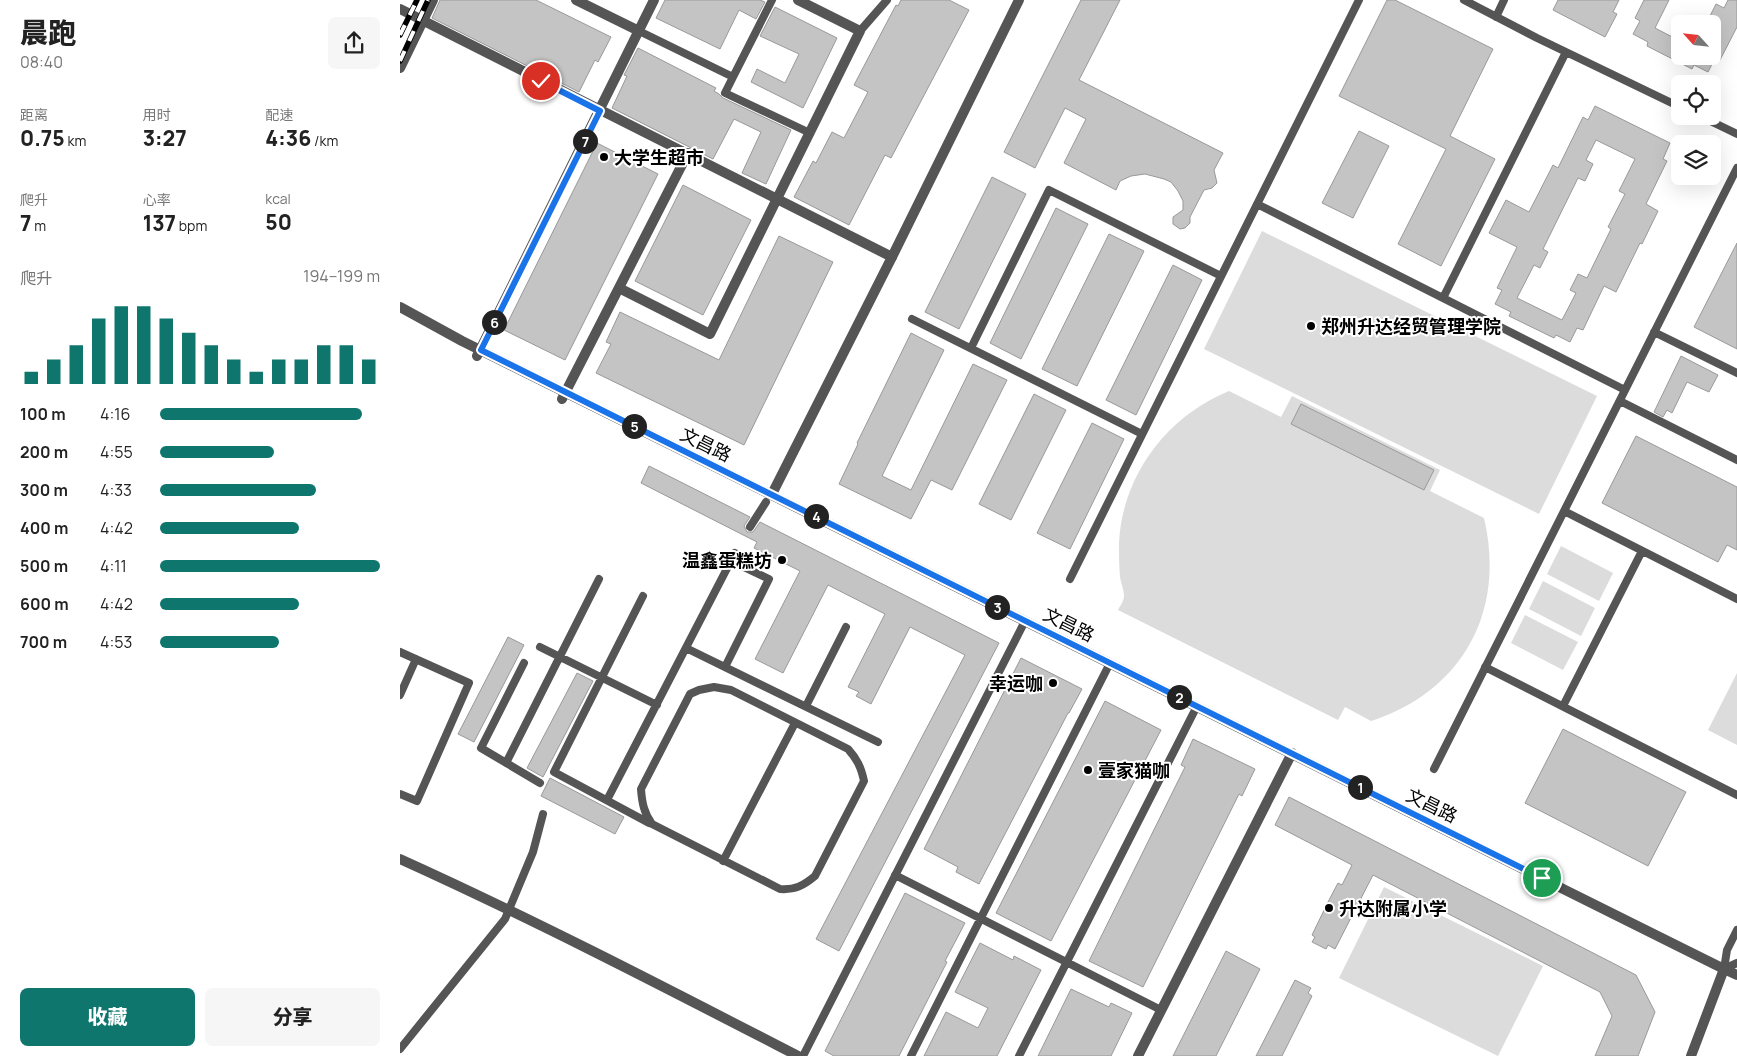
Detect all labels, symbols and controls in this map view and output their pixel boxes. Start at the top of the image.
text: 晨跑 [20,13,76,51]
north arrow [1671,15,1721,65]
map controls [1671,15,1721,185]
button: share [328,17,380,69]
text: 08:40 [20,51,63,73]
pin [520,60,562,102]
icon: check [527,67,555,95]
button: locate [1671,75,1721,125]
text: 距离 [20,105,48,124]
text: 用时 [143,105,171,124]
text: 配速 [265,105,293,124]
text: 0.75 [20,124,65,152]
text: 3:27 [143,124,187,152]
text: 4:36 [265,124,311,152]
pin: 7 [572,128,598,154]
text: km [65,131,86,150]
text: /km [311,131,338,150]
text: 7 [582,132,589,151]
button: layers [1671,135,1721,185]
place label: 大学生超市 [614,145,704,169]
marker: 大学生超市 [598,151,610,163]
text: kcal [265,189,291,208]
text: 爬升 [20,190,48,209]
text: 心率 [143,190,171,209]
text: 50 [265,208,292,236]
text: 7 [20,209,31,237]
text: 137 [143,209,176,237]
text: m [31,216,46,235]
text: bpm [176,216,207,235]
text: 194–199 m [303,265,380,287]
text: 爬升 [20,267,52,289]
pin: 6 [482,310,506,334]
text: 6 [490,313,499,332]
place label: 郑州升达经贸管理学院 [1321,314,1501,338]
marker: 郑州升达经贸管理学院 [1305,320,1317,332]
text: 100 m [20,403,66,425]
text: 4:16 [100,403,130,425]
pin: 5 [622,414,646,438]
text: 5 [630,417,639,436]
street label: 文昌路 [676,421,736,467]
text: 200 m [20,441,68,463]
text: 4:55 [100,441,133,463]
text: 300 m [20,479,68,501]
text: 4:33 [100,479,132,501]
pin: 4 [804,504,828,528]
text: 4 [812,507,821,526]
text: 400 m [20,517,68,539]
text: 4:42 [100,517,133,539]
place label: 温鑫蛋糕坊 [682,548,772,572]
marker: 温鑫蛋糕坊 [776,554,788,566]
text: 500 m [20,555,68,577]
text: 4:11 [100,555,127,577]
text: 600 m [20,593,69,615]
text: 4:42 [100,593,133,615]
pin: 3 [984,594,1010,620]
text: 3 [993,598,1002,617]
street label: 文昌路 [1039,601,1099,647]
text: 700 m [20,631,67,653]
text: 4:53 [100,631,132,653]
place label: 幸运咖 [989,671,1043,695]
marker: 幸运咖 [1047,677,1059,689]
pin: 2 [1166,684,1192,710]
text: 2 [1175,688,1184,707]
place label: 壹家猫咖 [1098,758,1170,782]
marker: 壹家猫咖 [1082,764,1094,776]
pin: 1 [1348,774,1372,800]
text: 1 [1357,778,1364,797]
street label: 文昌路 [1402,782,1462,828]
pin [1521,857,1563,899]
icon: arrive [1528,864,1556,892]
place label: 升达附属小学 [1339,896,1447,920]
marker: 升达附属小学 [1323,902,1335,914]
button: 收藏 [20,988,195,1046]
button: 分享 [205,988,380,1046]

